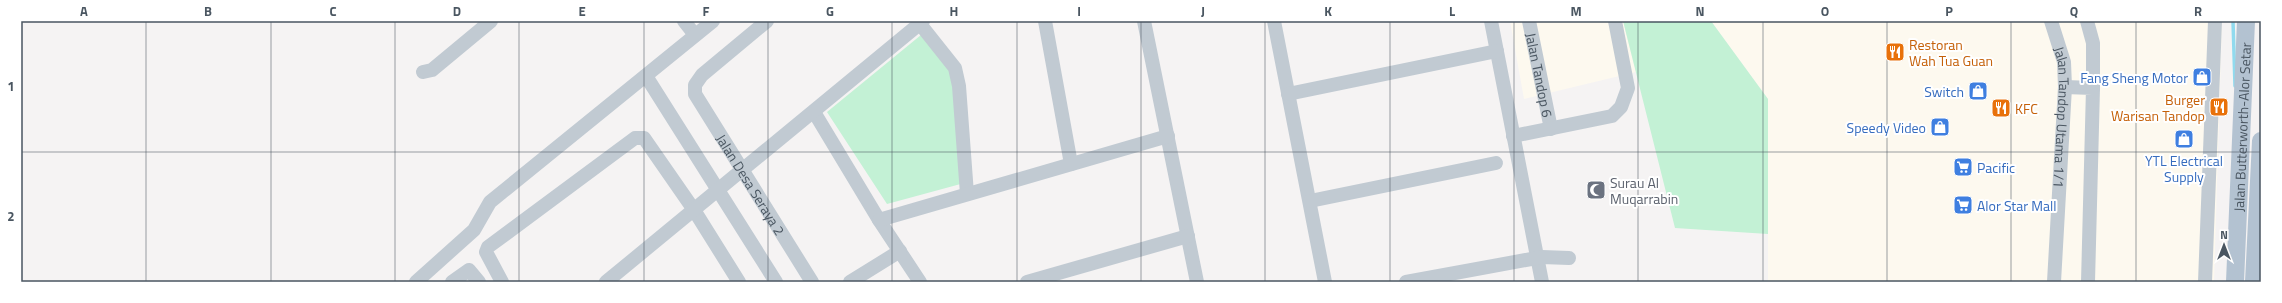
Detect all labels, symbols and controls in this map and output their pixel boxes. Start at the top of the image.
text: A [80,1,88,21]
text: B [204,1,212,21]
text: C [329,1,337,21]
text: D [453,1,461,21]
text: E [578,1,586,21]
text: F [703,1,710,21]
text: G [826,1,834,21]
text: H [950,1,958,21]
text: I [1077,1,1081,21]
text: J [1201,1,1205,21]
text: K [1324,1,1332,21]
text: L [1449,1,1455,21]
text: M [1570,1,1582,21]
text: N [1695,1,1705,21]
text: O [1821,1,1829,21]
text: P [1945,1,1953,21]
text: Q [2070,1,2078,21]
text: R [2194,1,2202,21]
street label: Jalan Tandop 6 [1521,31,1559,119]
place label: Restoran Wah Tua Guan [1909,34,1993,71]
restaurant icon: Restoran Wah Tua Guan [1884,41,1906,63]
street label: Jalan Butterworth-Alor Setar [2227,42,2256,212]
street label: Jalan Tandop Utama 1/1 [2049,43,2076,188]
shop icon: Fang Sheng Motor [2191,66,2213,88]
place label: Fang Sheng Motor [2080,67,2188,88]
text: 1 [7,76,15,96]
shop icon: Switch [1967,80,1989,102]
place label: Switch [1924,81,1964,102]
place label: Burger Warisan Tandop [2111,89,2205,126]
restaurant icon: Burger Warisan Tandop [2208,96,2230,118]
restaurant icon: KFC [1990,97,2012,119]
place label: KFC [2015,98,2038,119]
shop icon: Speedy Video [1929,116,1951,138]
place label: Speedy Video [1847,117,1926,138]
shop icon: YTL Electrical Supply [2173,128,2195,150]
street label: Jalan Desa Seraya 2 [712,130,791,239]
place label: YTL Electrical Supply [2145,150,2223,187]
supermarket icon: Pacific [1952,156,1974,178]
place label: Pacific [1977,157,2015,178]
place label: Surau Al Muqarrabin [1610,172,1678,209]
mosque icon: Surau Al Muqarrabin [1585,179,1607,201]
supermarket icon: Alor Star Mall [1952,194,1974,216]
place label: Alor Star Mall [1977,195,2056,216]
text: 2 [7,206,15,226]
north arrow [2204,225,2244,265]
text: N [2220,227,2228,243]

